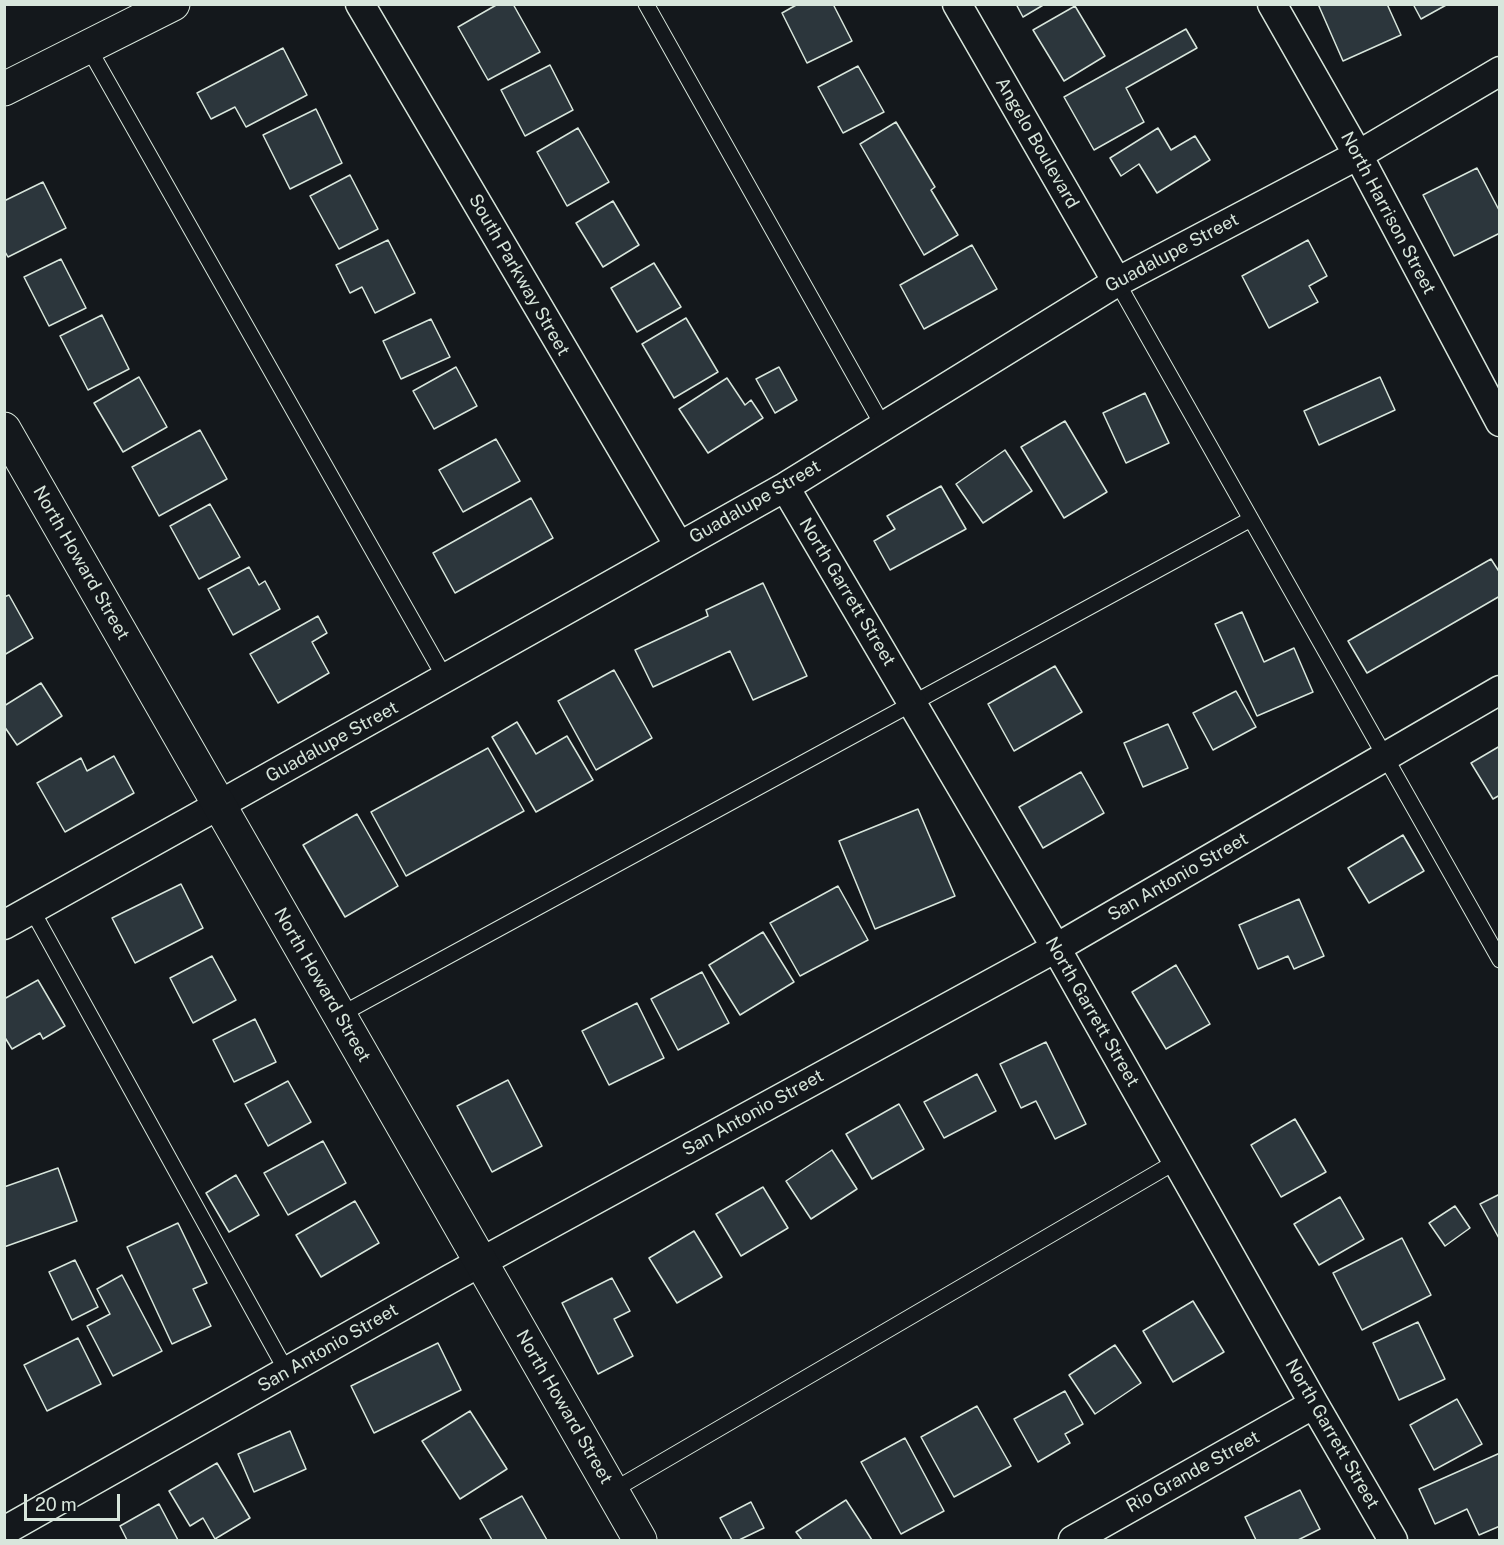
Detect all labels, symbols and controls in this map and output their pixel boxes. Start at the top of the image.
street label: Angelo Boulevard [991,73,1083,213]
street label: North Harrison Street [1336,128,1440,298]
street label: South Parkway Street [464,190,574,360]
street label: Guadalupe Street [1102,209,1242,297]
street label: Guadalupe Street [686,456,824,548]
street label: North Howard Street [28,482,134,644]
street label: North Garrett Street [794,514,900,670]
street label: Guadalupe Street [262,697,402,787]
street label: San Antonio Street [1104,828,1252,926]
street label: North Howard Street [269,904,375,1066]
street label: North Garrett Street [1040,933,1144,1091]
street label: San Antonio Street [678,1065,828,1161]
street label: San Antonio Street [254,1299,402,1397]
street label: North Howard Street [511,1326,617,1488]
street label: North Garrett Street [1280,1355,1384,1513]
street label: Rio Grande Street [1123,1426,1263,1518]
scale bar [27,1482,123,1520]
text: 20 m [35,1494,77,1515]

